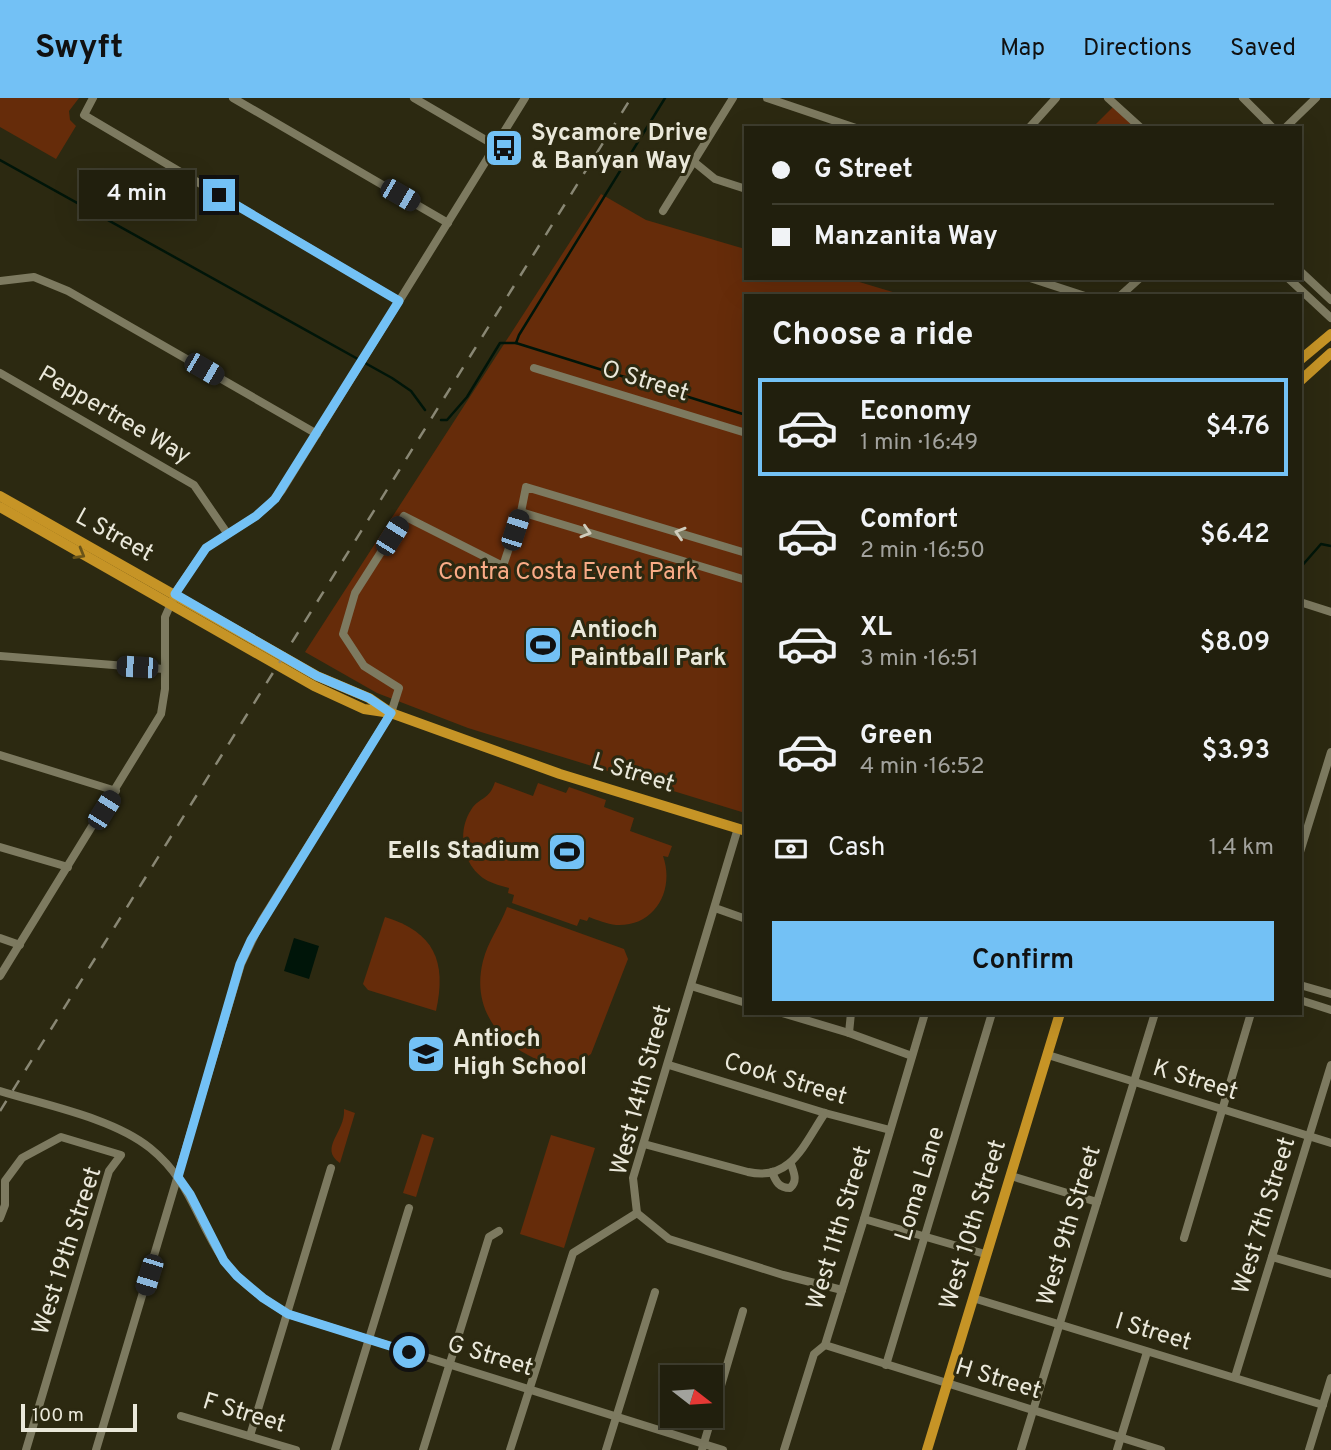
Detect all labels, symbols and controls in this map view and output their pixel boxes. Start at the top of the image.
text: Swyft [35,28,123,70]
text: Map [1000,34,1045,64]
text: Directions [1083,34,1192,64]
text: Saved [1230,34,1296,64]
place label: Sycamore Drive & Banyan Way [531,119,708,177]
bus stop icon: Sycamore Drive & Banyan Way [483,127,525,169]
text: G Street [814,154,913,187]
callout: 4 min [79,170,194,220]
car [377,175,424,215]
route end [203,179,235,211]
text: 4 min [107,180,167,209]
text: Manzanita Way [814,221,998,254]
text: Choose a ride [772,316,973,356]
car [181,349,228,389]
street label: O Street [598,355,692,409]
street label: Peppertree Way [32,360,196,472]
icon: car [776,396,839,459]
text: Economy [860,396,971,429]
text: $4.76 [1206,411,1270,444]
text: 1 min · 16:49 [860,429,978,458]
street label: L Street [70,502,158,570]
icon: car [776,504,839,567]
text: Comfort [860,504,958,537]
car [499,507,532,553]
car [372,513,413,559]
text: $6.42 [1200,519,1270,552]
one-way arrow [580,524,592,538]
one-way arrow [674,527,686,542]
text: 2 min · 16:50 [860,537,985,566]
one-way arrow [73,546,85,559]
park label: Contra Costa Event Park [438,558,698,588]
icon: car [776,612,839,675]
text: XL [860,612,892,645]
place label: Antioch Paintball Park [570,616,727,674]
sports icon: Antioch Paintball Park [522,624,564,666]
text: $8.09 [1200,627,1270,660]
text: 3 min · 16:51 [860,645,979,674]
car [116,655,159,679]
icon: car [776,720,839,783]
text: Green [860,720,933,753]
text: $3.93 [1202,735,1270,768]
street label: L Street [588,747,678,801]
text: 4 min · 16:52 [860,753,985,782]
car [84,787,125,833]
icon: cash [772,830,810,868]
sports icon: Eells Stadium [546,831,588,873]
text: Cash [828,832,885,865]
text: 1.4 km [1209,834,1274,863]
place label: Eells Stadium [388,837,540,867]
button: Confirm [772,921,1274,1001]
street label: West 14th Street [605,1001,679,1179]
place label: Antioch High School [453,1025,587,1083]
school or university icon: Antioch High School [405,1033,447,1075]
street label: Cook Street [720,1047,850,1113]
street label: K Street [1149,1054,1241,1108]
street label: Loma Lane [889,1123,953,1245]
street label: West 7th Street [1227,1134,1303,1298]
street label: West 10th Street [934,1136,1014,1314]
street label: West 11th Street [801,1142,879,1314]
street label: West 9th Street [1031,1142,1109,1310]
street label: West 19th Street [27,1163,109,1339]
car [133,1252,166,1298]
street label: I Street [1111,1307,1195,1359]
street label: G Street [443,1330,537,1384]
route start [393,1336,425,1368]
street label: H Street [951,1353,1045,1407]
north arrow [660,1365,723,1428]
map controls [660,1365,723,1428]
street label: F Street [199,1387,289,1441]
scale bar [21,1401,136,1433]
text: 100 m [32,1404,84,1428]

